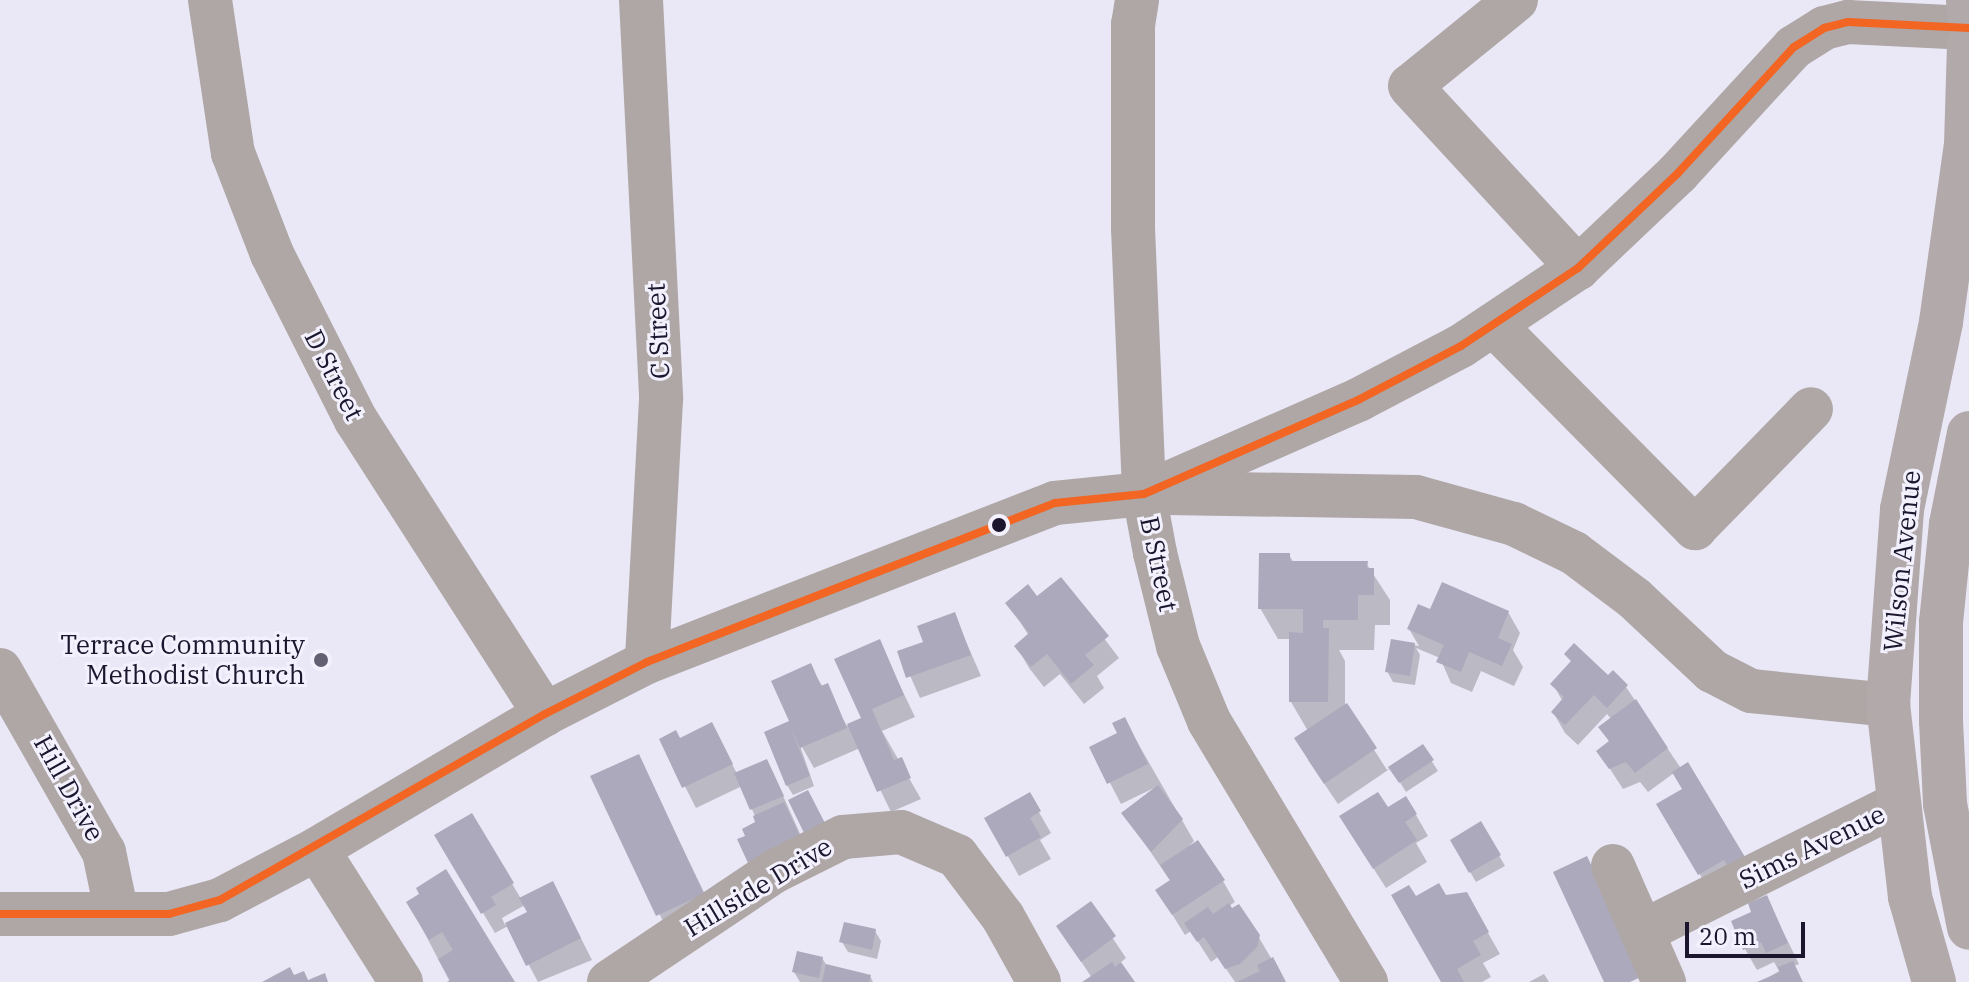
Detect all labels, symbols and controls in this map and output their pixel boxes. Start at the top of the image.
street label: C Street [640,282,676,380]
street label: D Street [298,325,370,425]
street label: Wilson Avenue [1877,469,1927,653]
street label: B Street [1134,514,1184,614]
unlabelled marker [991,517,1007,533]
place label: Terrace Community Methodist Church [60,629,305,690]
marker: Terrace Community Methodist Church [312,651,330,669]
street label: Hill Drive [27,730,111,846]
street label: Sims Avenue [1734,798,1890,896]
street label: Hillside Drive [679,831,837,943]
scale bar [1689,906,1809,956]
text: 20 m [1699,920,1756,952]

